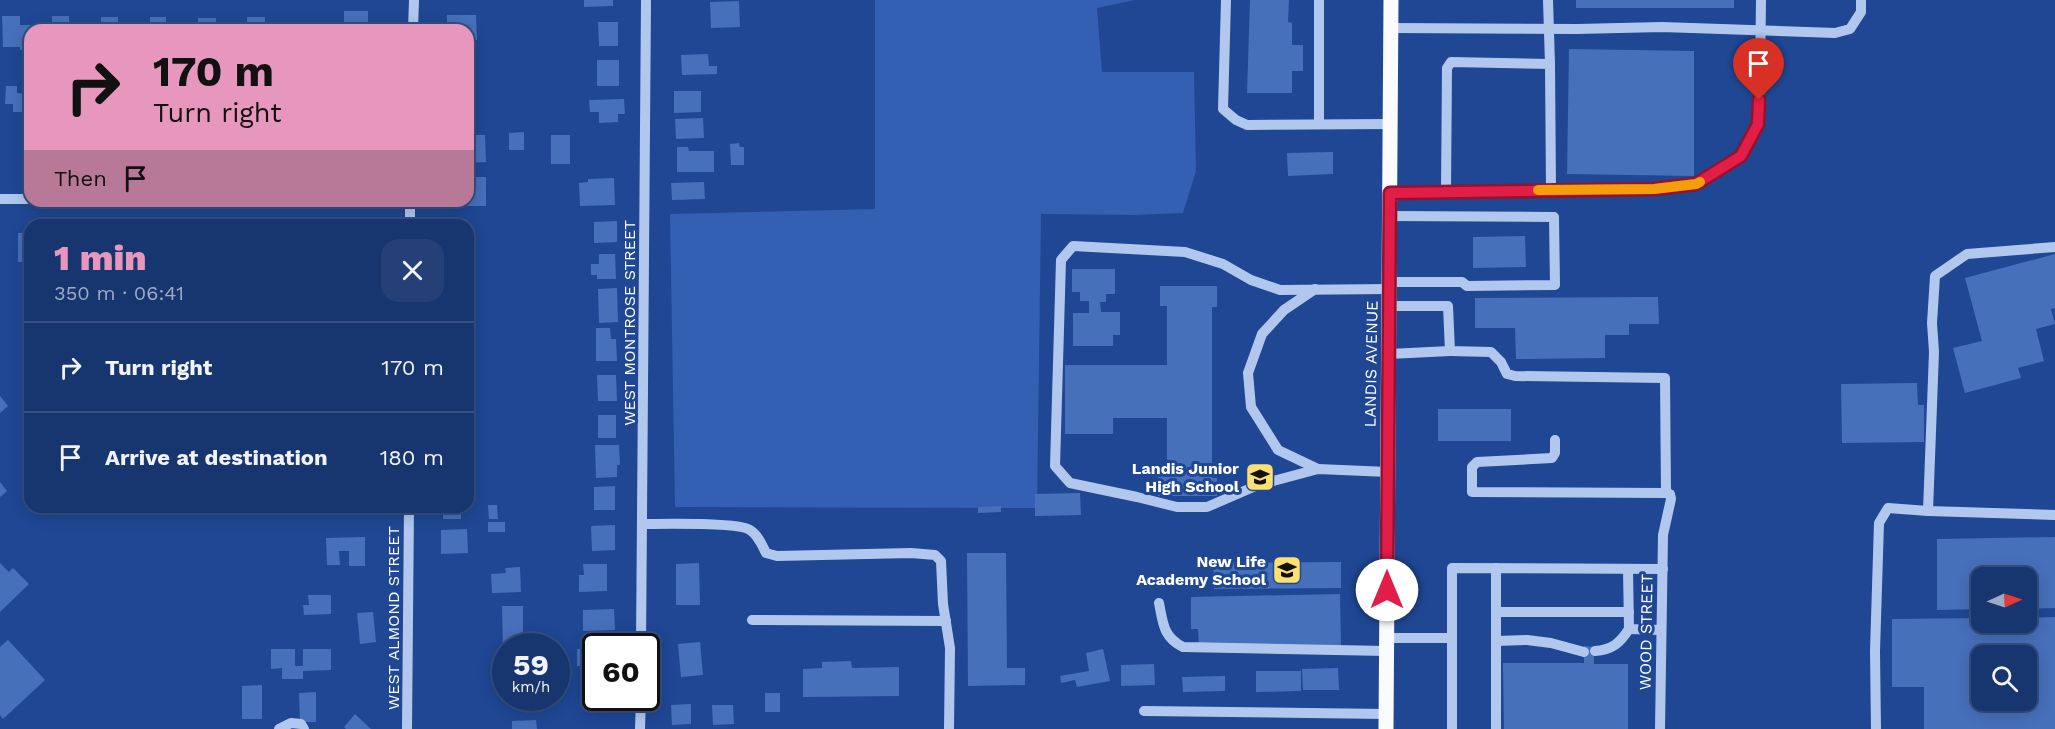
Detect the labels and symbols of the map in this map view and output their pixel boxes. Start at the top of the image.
pin [1733,38,1784,100]
street label: WEST MONTROSE STREET [620,220,639,426]
street label: LANDIS AVENUE [1360,301,1382,427]
place label: Landis Junior High School [1132,459,1240,496]
school or university icon: Landis Junior High School [1244,461,1276,493]
street label: WEST ALMOND STREET [384,526,403,710]
place label: New Life Academy School [1136,552,1267,589]
school or university icon: New Life Academy School [1271,554,1303,586]
position arrow [1355,558,1419,622]
north arrow [1971,567,2037,633]
street label: WOOD STREET [1635,573,1657,690]
speed limit sign: 60 [582,633,660,711]

